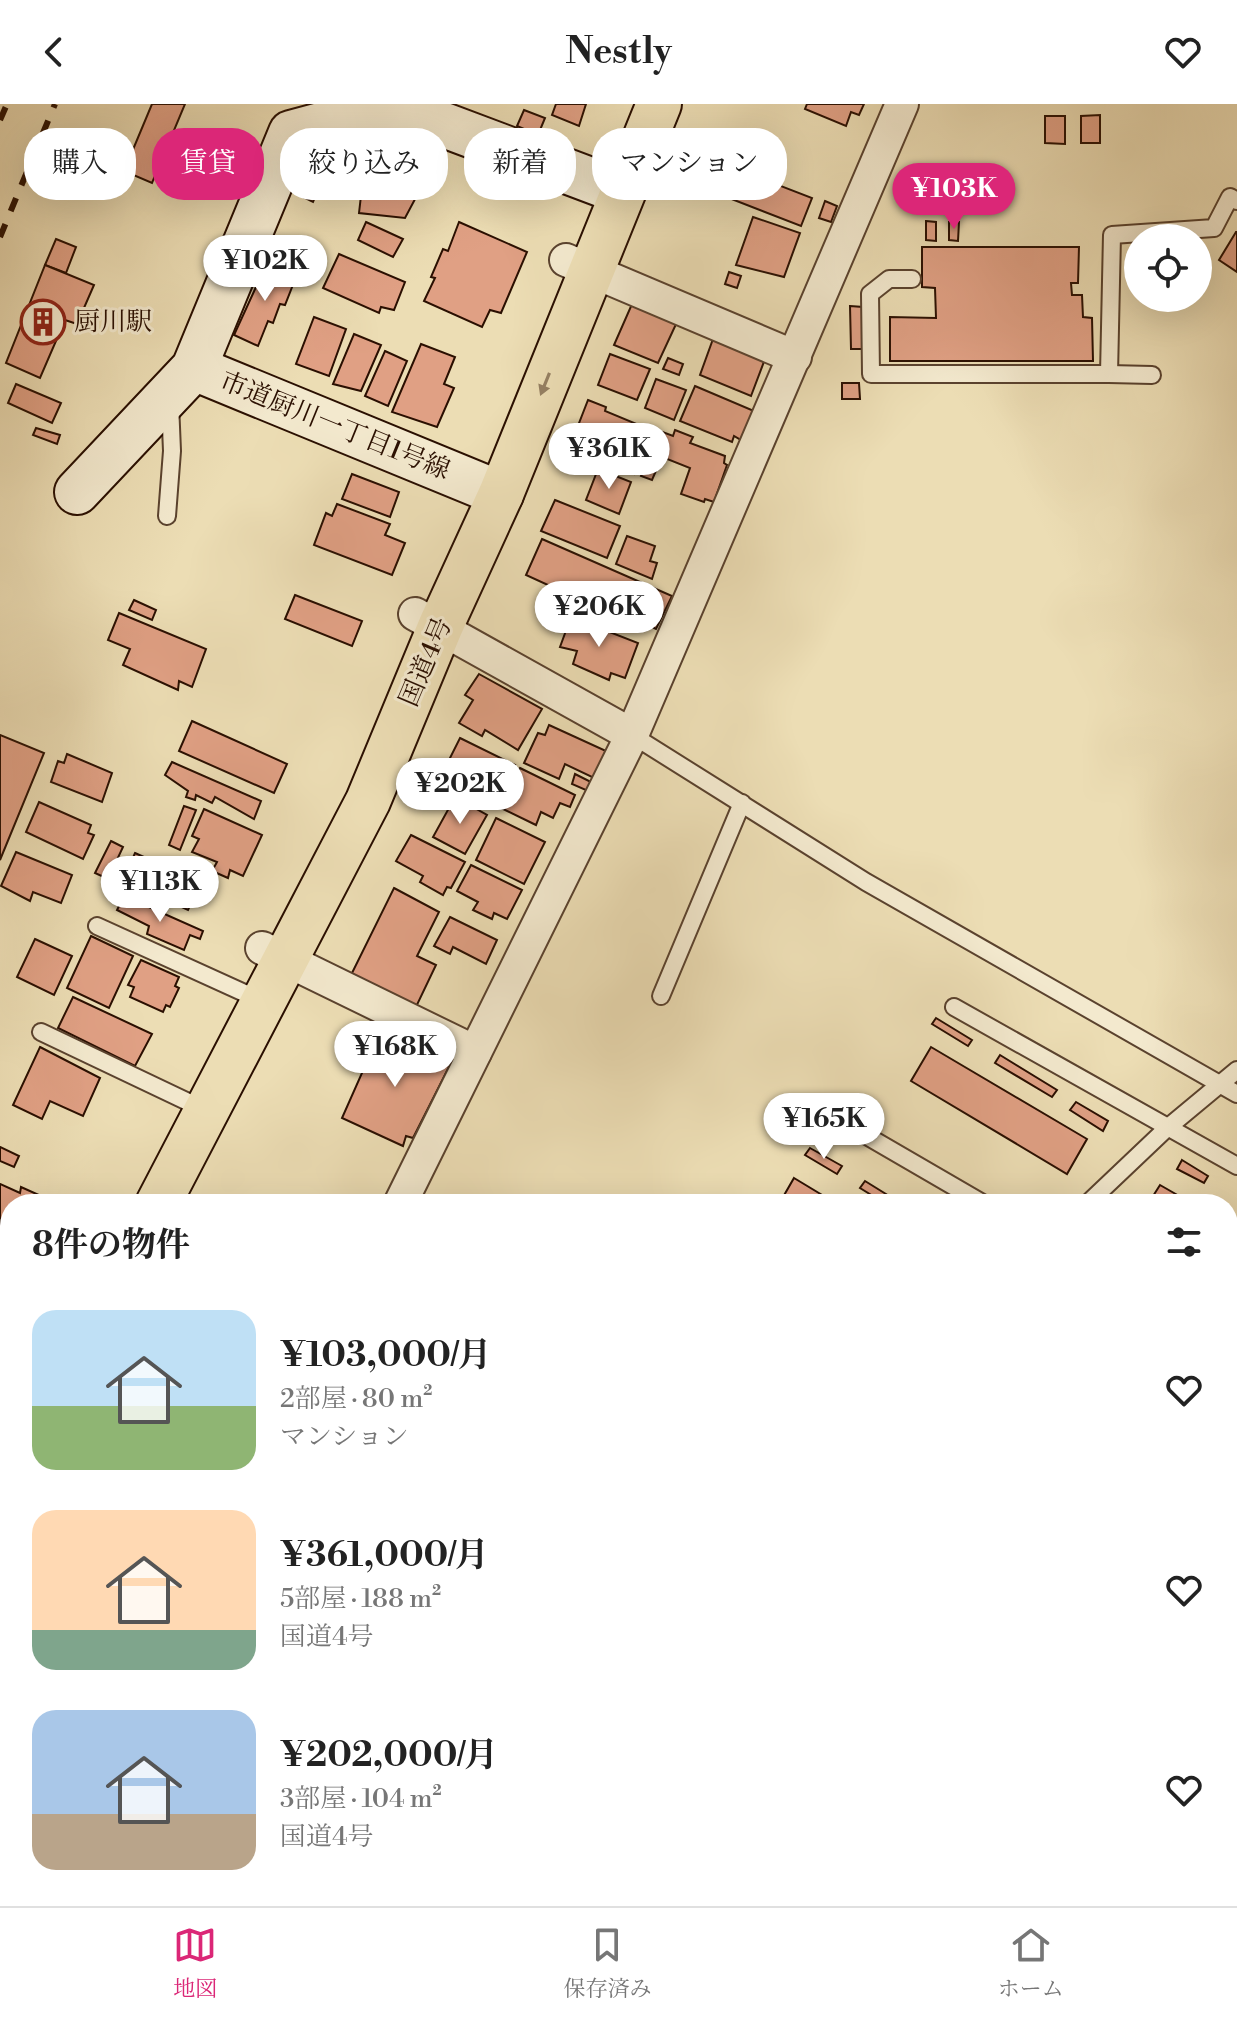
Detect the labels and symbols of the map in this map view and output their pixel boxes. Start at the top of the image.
pin: ¥103K [898,163,1010,231]
pin: ¥102K [209,235,321,303]
building icon: 厨川駅 [19,298,67,346]
place label: 厨川駅 [74,306,152,338]
street label: 市道厨川一丁目1号線 [215,365,455,487]
one-way arrow [538,372,551,396]
pin: ¥361K [553,423,665,491]
pin: ¥206K [543,581,655,649]
street label: 国道4号 [393,613,459,711]
pin: ¥202K [404,758,516,826]
pin: ¥113K [104,856,216,924]
pin: ¥168K [339,1021,451,1089]
pin: ¥165K [768,1093,880,1161]

